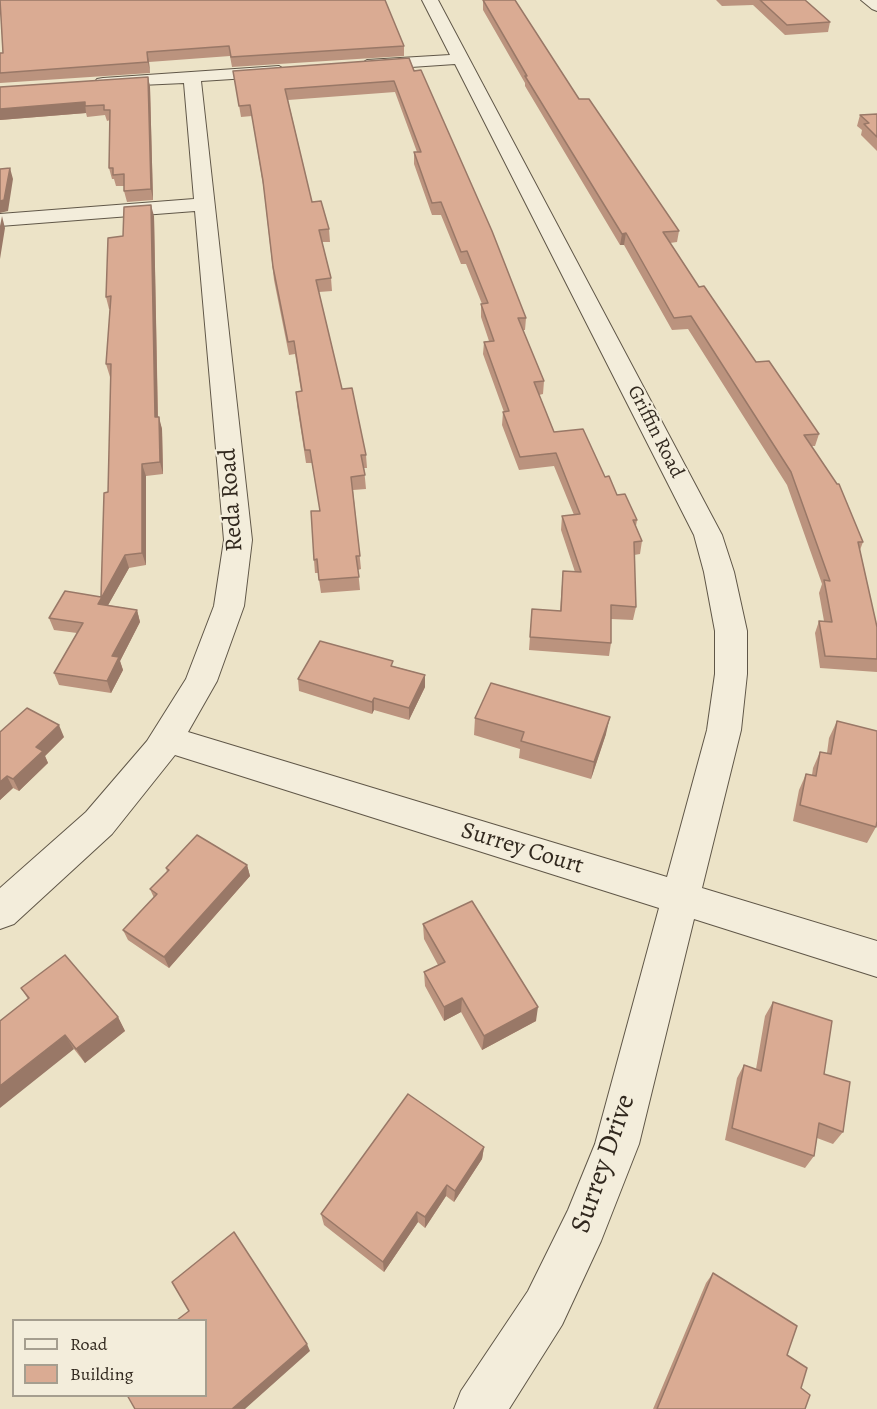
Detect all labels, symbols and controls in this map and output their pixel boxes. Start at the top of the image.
street label: Griffin Road [621,382,689,482]
street label: Reda Road [214,447,250,553]
street label: Surrey Court [457,817,587,881]
street label: Surrey Drive [565,1090,643,1238]
legend [12,1319,207,1397]
text: Road [70,1332,107,1356]
text: Building [70,1362,134,1386]

